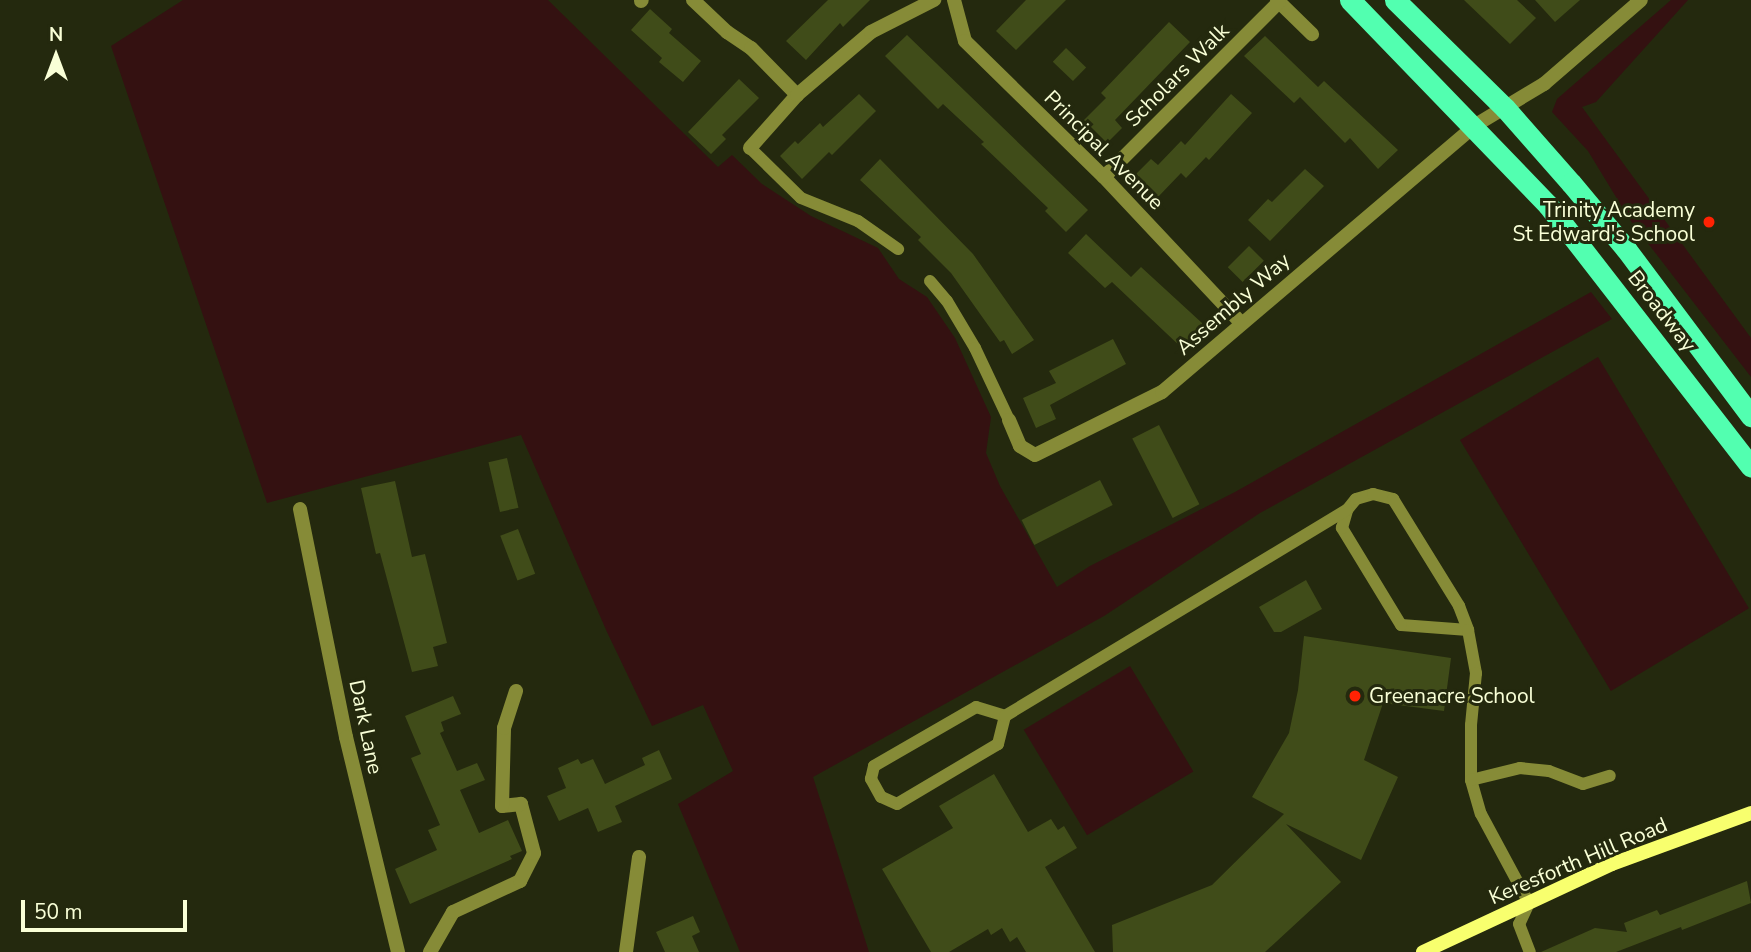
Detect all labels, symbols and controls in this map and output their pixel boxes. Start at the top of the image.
street label: Scholars Walk [1120,18,1234,132]
north arrow [21,21,91,91]
text: N [49,22,63,48]
street label: Principal Avenue [1039,85,1169,215]
place label: Trinity Academy St Edward's School [1512,197,1695,247]
marker: Trinity Academy St Edward's School [1701,214,1717,230]
street label: Assembly Way [1171,248,1295,360]
street label: Broadway [1623,265,1701,357]
street label: Dark Lane [344,678,388,776]
place label: Greenacre School [1369,683,1535,709]
marker: Greenacre School [1347,688,1363,704]
street label: Keresforth Hill Road [1485,812,1671,910]
scale bar [24,886,191,930]
text: 50 m [34,898,83,926]

